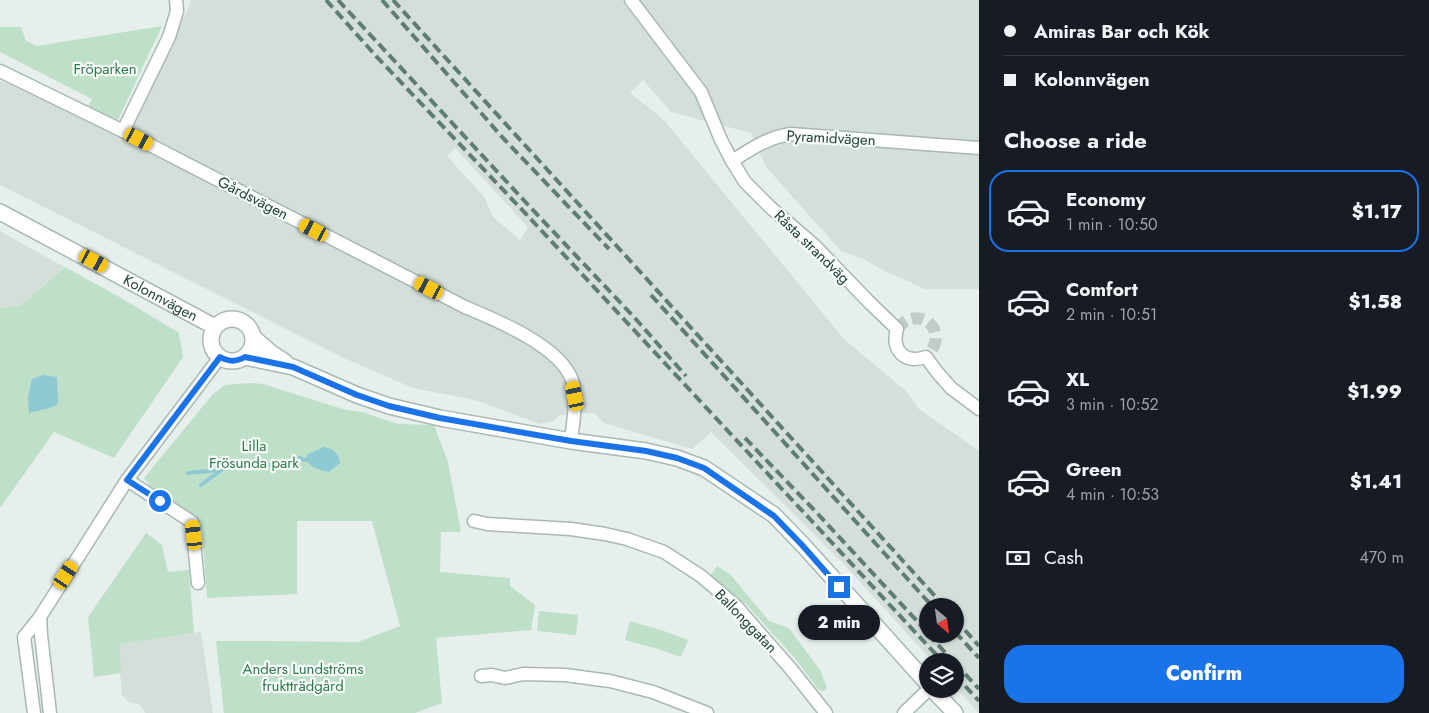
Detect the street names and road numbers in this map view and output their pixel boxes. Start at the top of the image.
street label: Pyramidvägen [786,125,876,151]
street label: Gårdsvägen [214,171,292,225]
street label: Råsta strandväg [769,205,855,289]
street label: Kolonnvägen [119,269,202,327]
street label: Ballonggatan [710,584,782,658]

